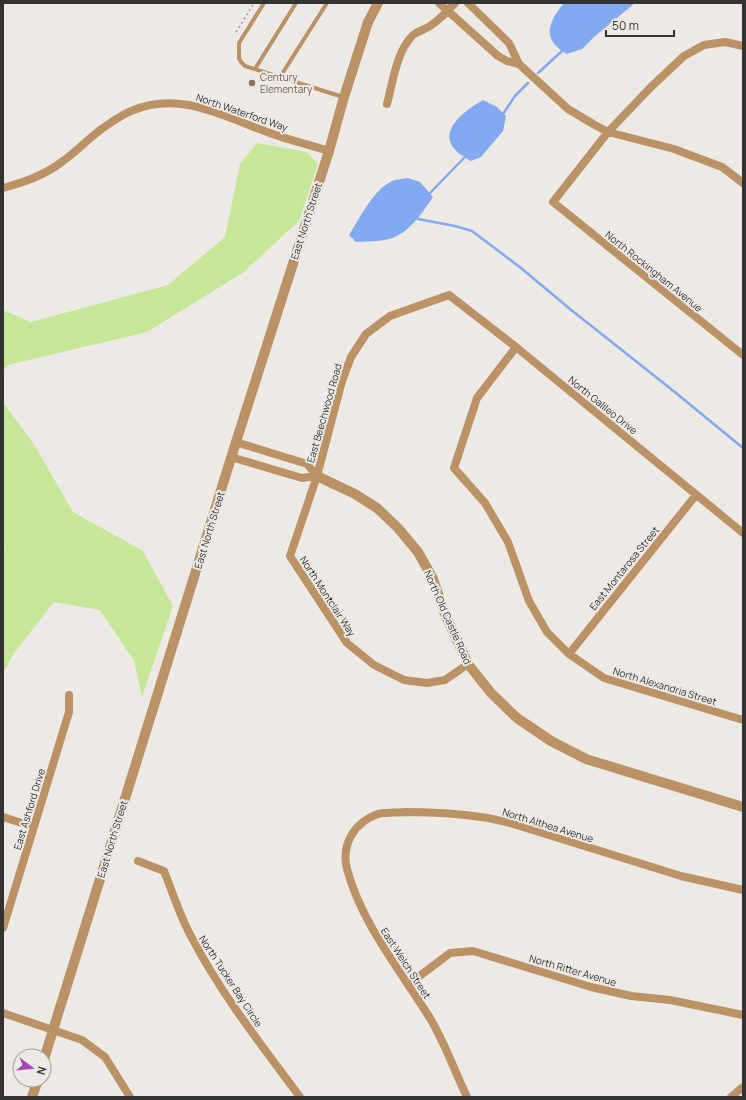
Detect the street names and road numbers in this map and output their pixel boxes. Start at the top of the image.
street label: North Waterford Way [194,90,290,135]
street label: East North Street [287,181,325,261]
street label: North Rockingham Avenue [602,227,706,315]
street label: East Beechwood Road [303,362,345,464]
street label: North Galileo Drive [566,373,641,437]
street label: East North Street [191,490,227,570]
street label: East Montarosa Street [586,523,662,613]
street label: North Montclair Way [297,553,360,639]
street label: North Old Castle Road [421,568,475,666]
street label: North Alexandria Street [611,664,719,708]
street label: East Ashford Drive [10,767,48,851]
street label: East North Street [94,799,130,879]
street label: North Althea Avenue [501,804,595,846]
street label: East Welch Street [378,925,434,1001]
street label: North Tucker Bay Circle [196,932,266,1030]
street label: North Ritter Avenue [528,951,618,989]

